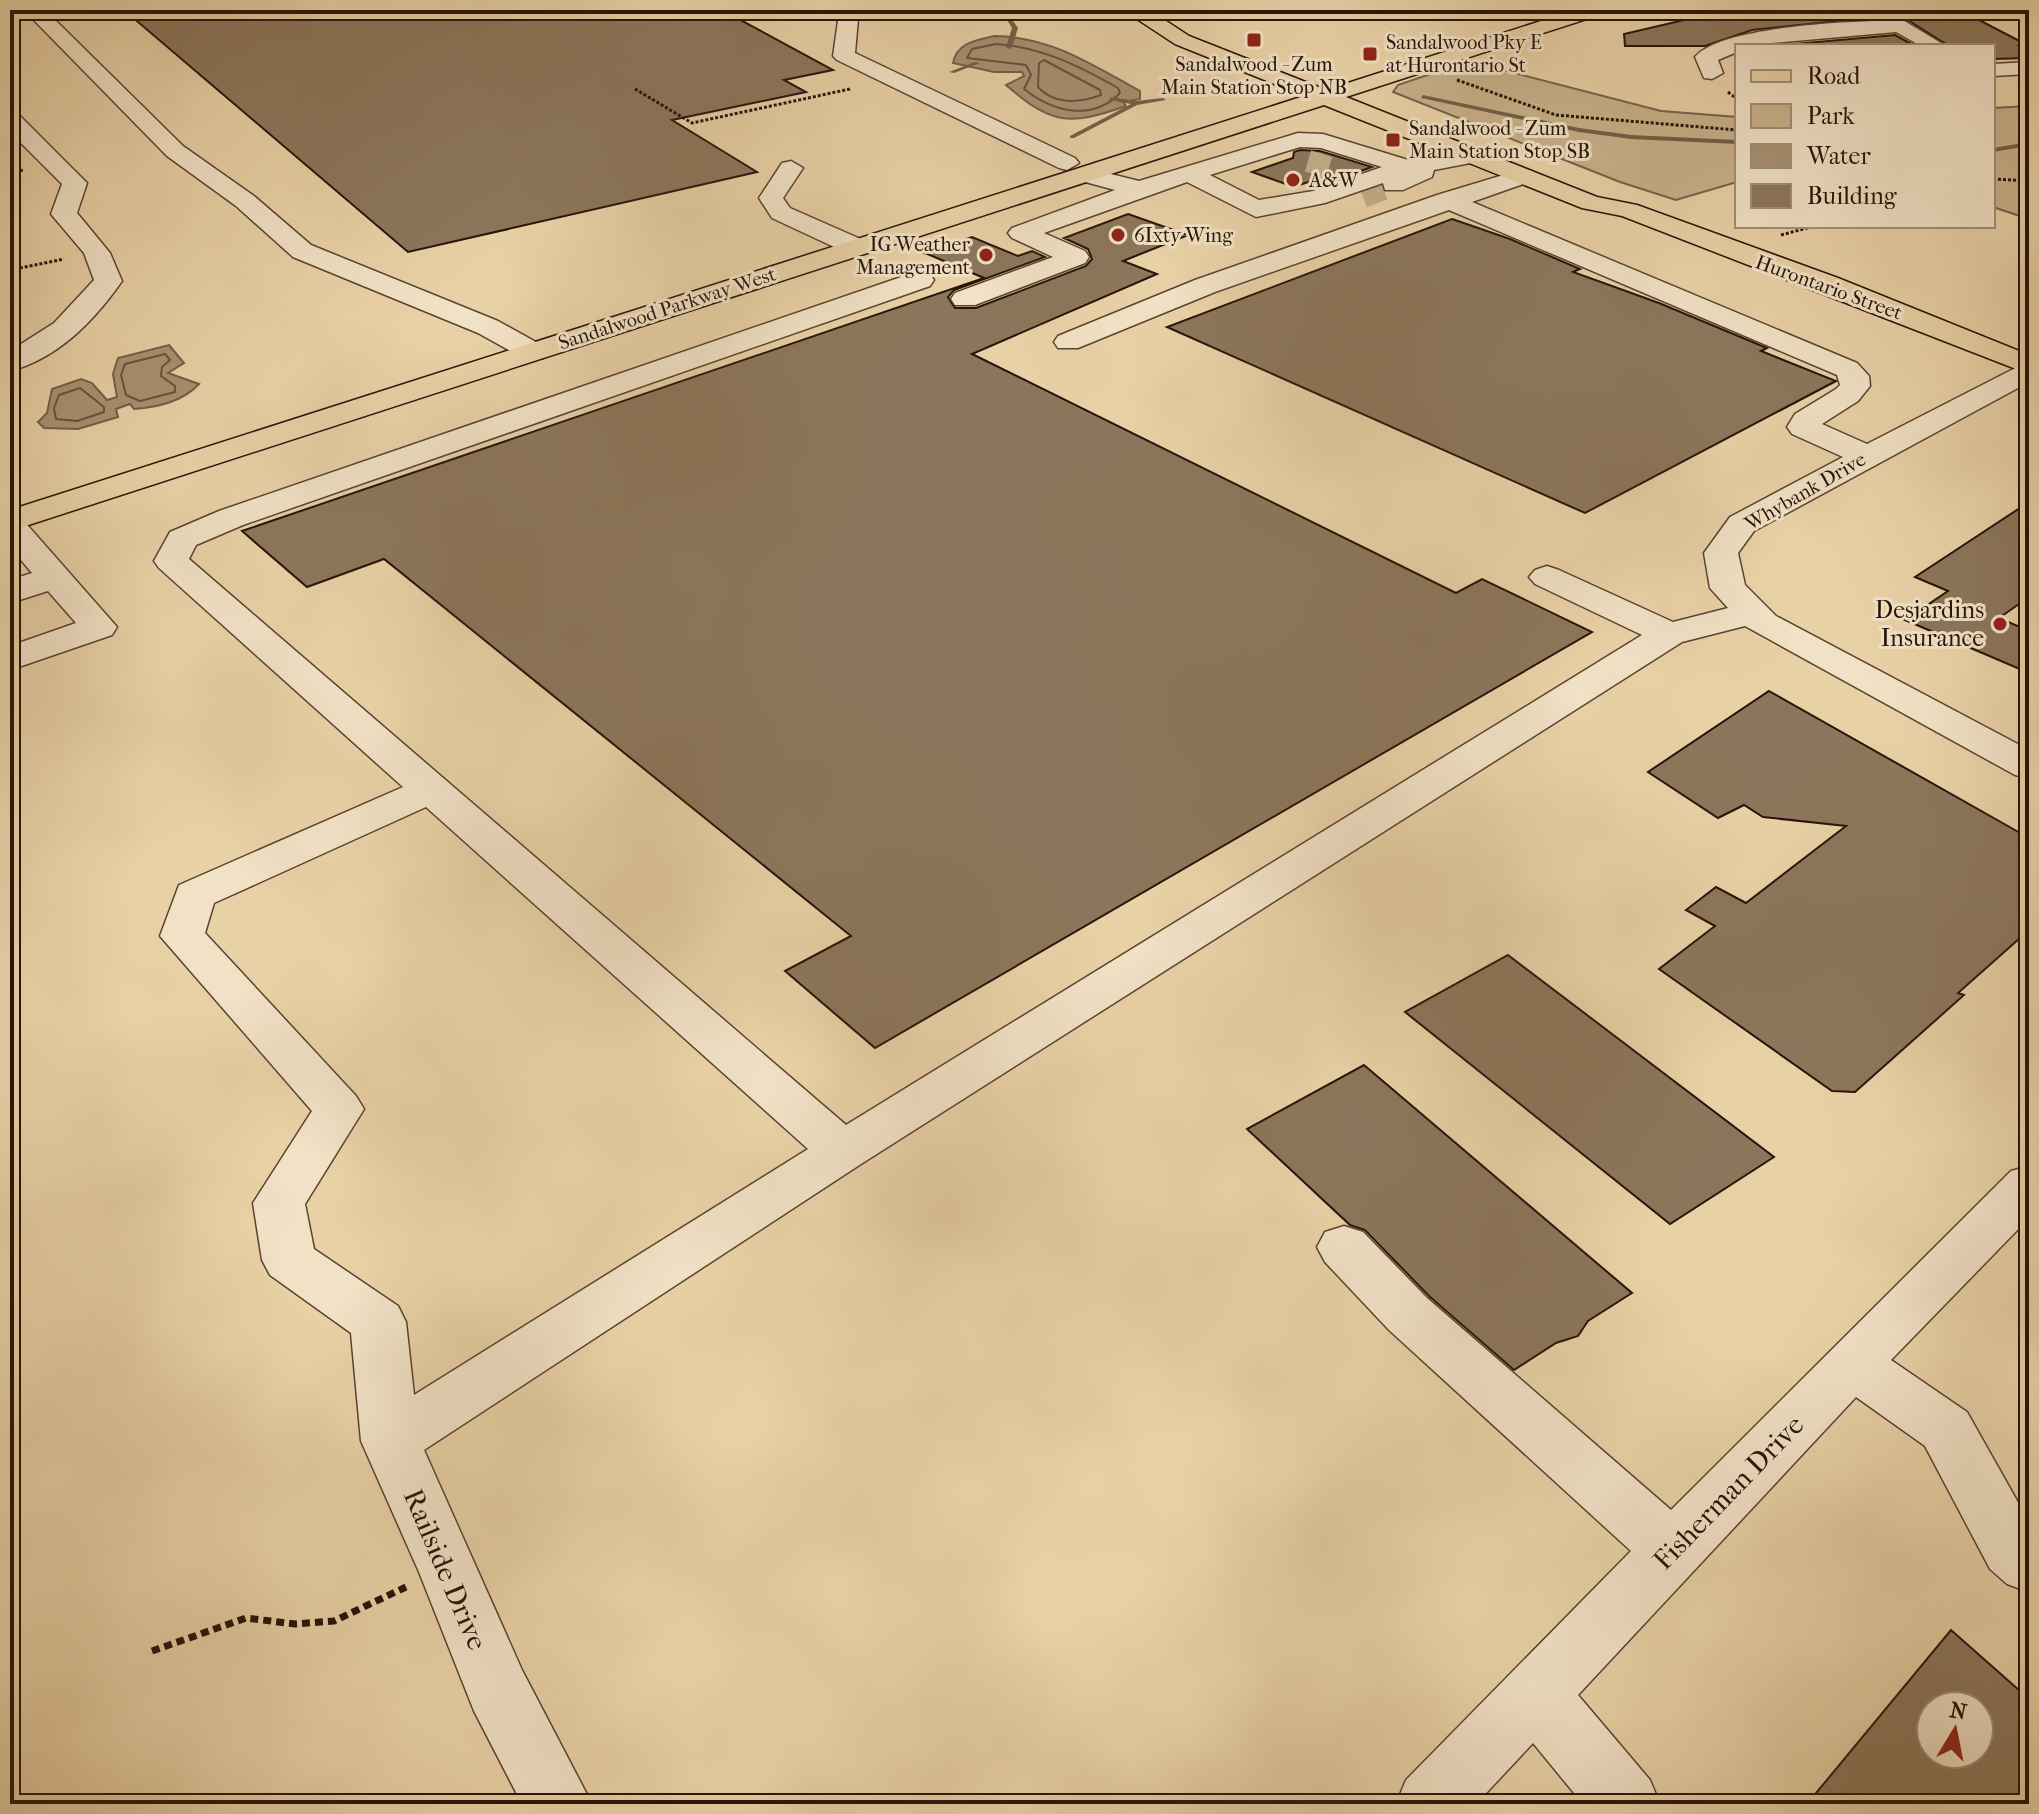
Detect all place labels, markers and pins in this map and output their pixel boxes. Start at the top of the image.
marker: Sandalwood - Zum Main Station Stop NB [1245,31,1263,49]
place label: Sandalwood Pky E at Hurontario St [1386,31,1542,77]
marker: Sandalwood Pky E at Hurontario St [1361,45,1379,63]
place label: Sandalwood - Zum Main Station Stop NB [1161,53,1347,99]
place label: Sandalwood - Zum Main Station Stop SB [1409,117,1590,163]
marker: Sandalwood - Zum Main Station Stop SB [1384,131,1402,149]
place label: A&W [1308,169,1359,192]
marker: A&W [1284,171,1302,189]
place label: 6Ixty Wing [1134,224,1233,247]
marker: 6Ixty Wing [1109,226,1127,244]
place label: IG Weather Management [856,233,970,279]
marker: IG Weather Management [977,246,995,264]
place label: Desjardins Insurance [1875,596,1984,652]
marker: Desjardins Insurance [1991,615,2009,633]

